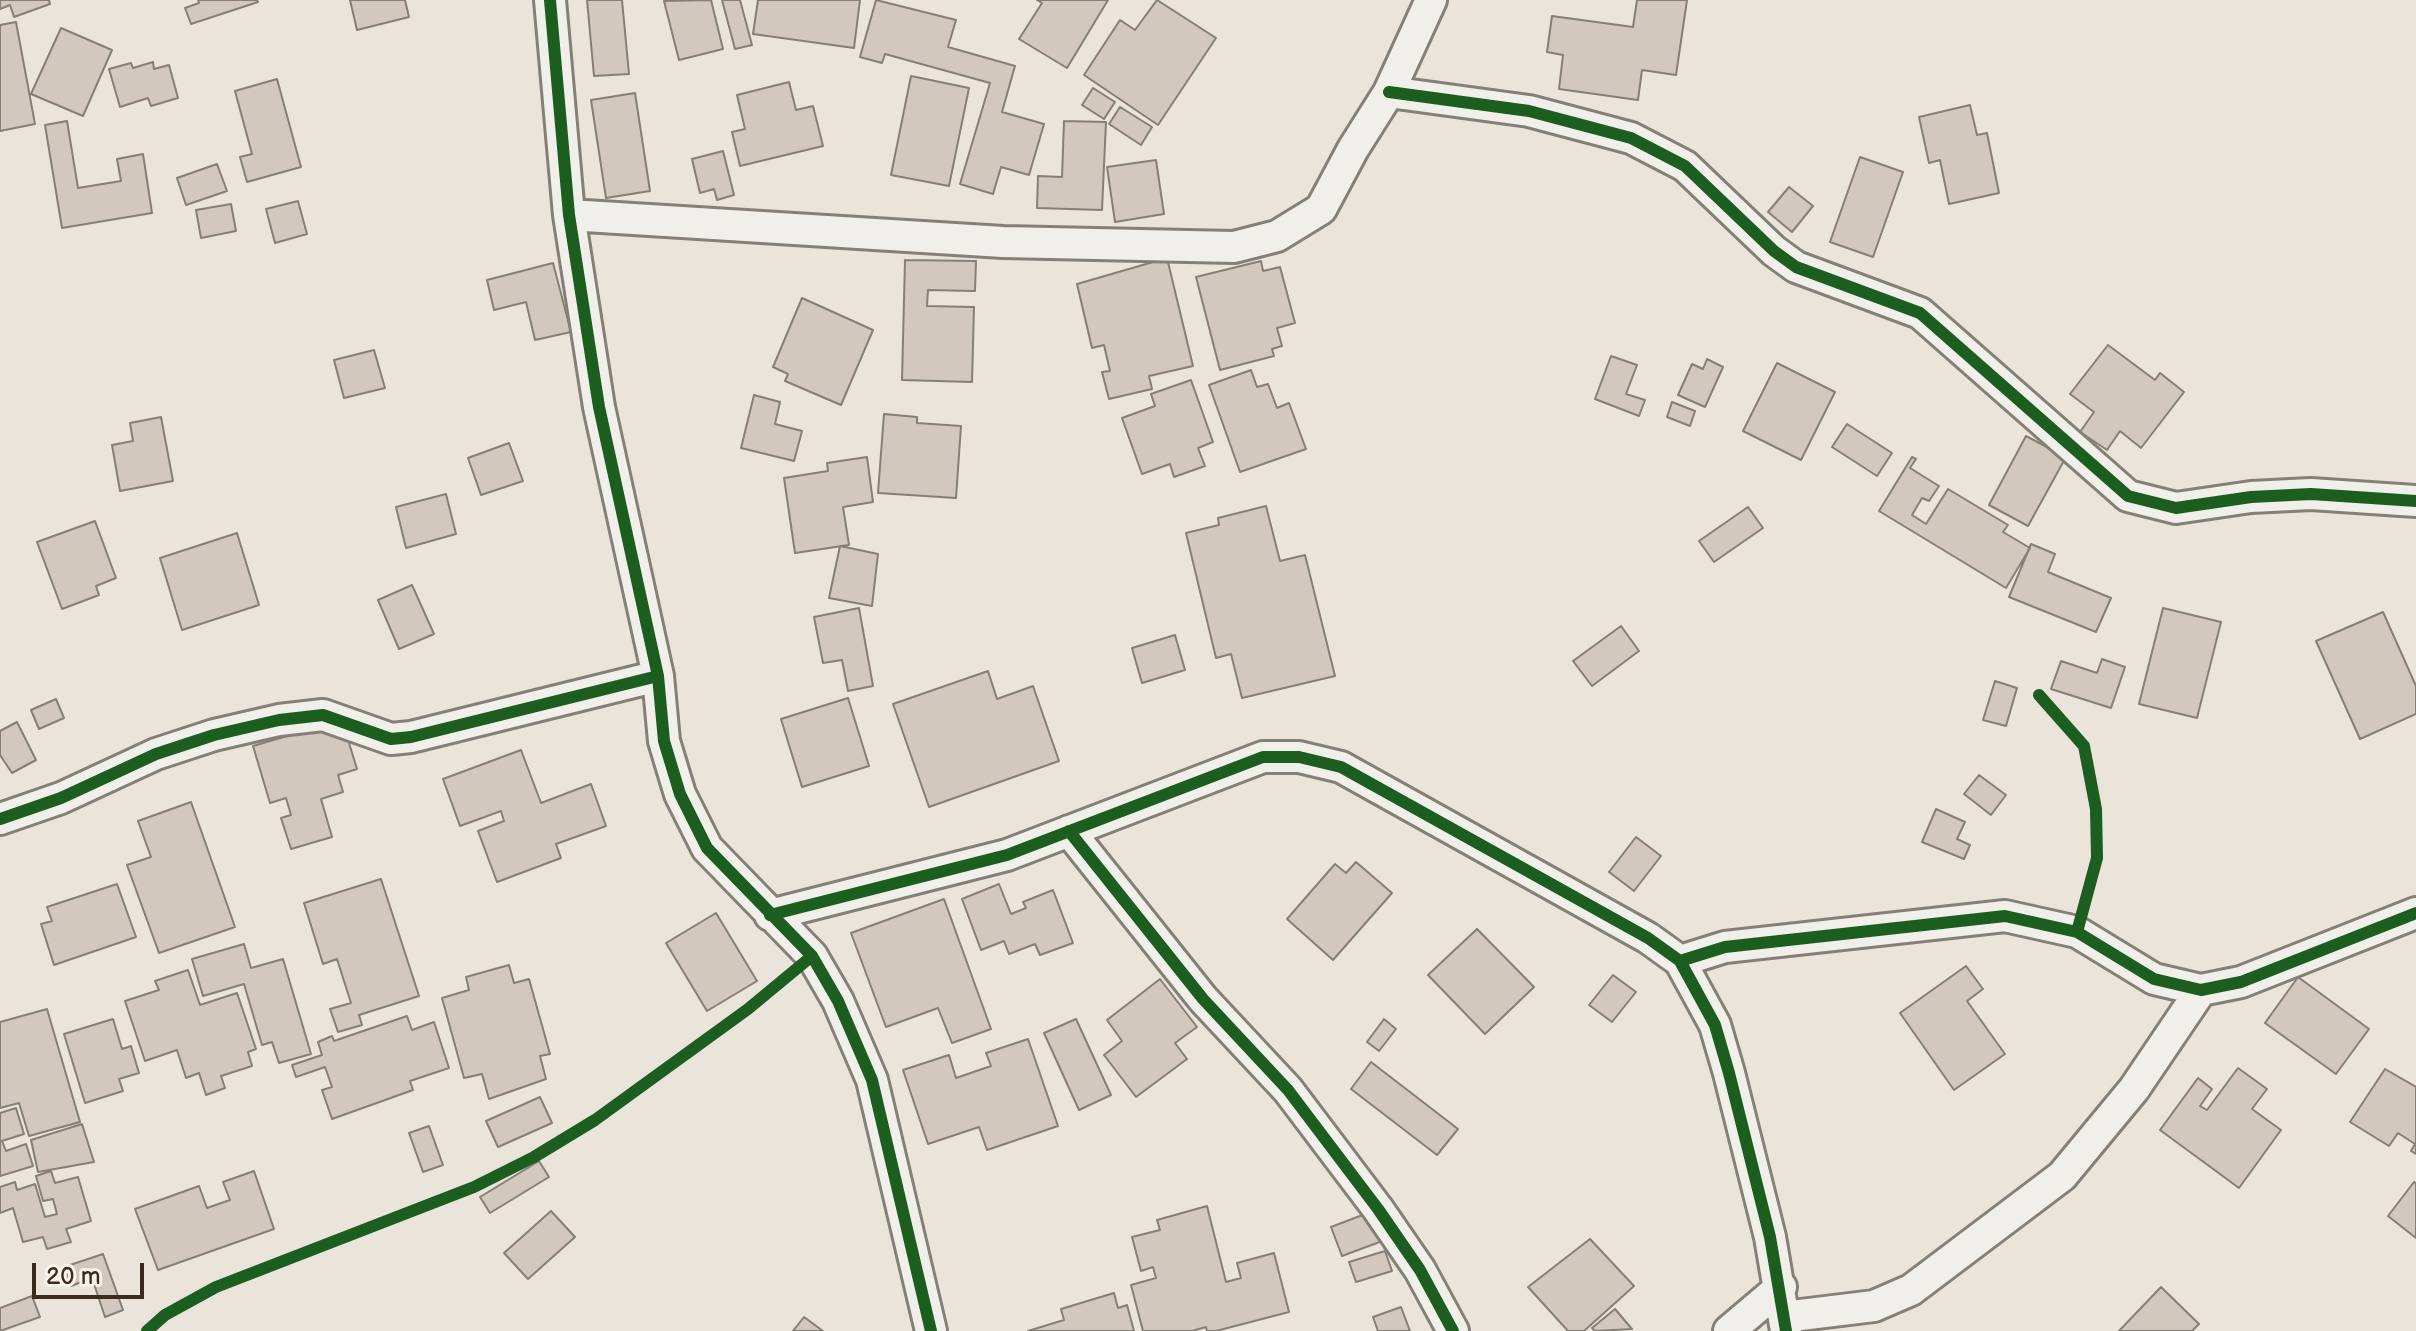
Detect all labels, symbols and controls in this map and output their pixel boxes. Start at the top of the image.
scale bar [36,1247,148,1297]
text: 20 m [46,1262,101,1291]

